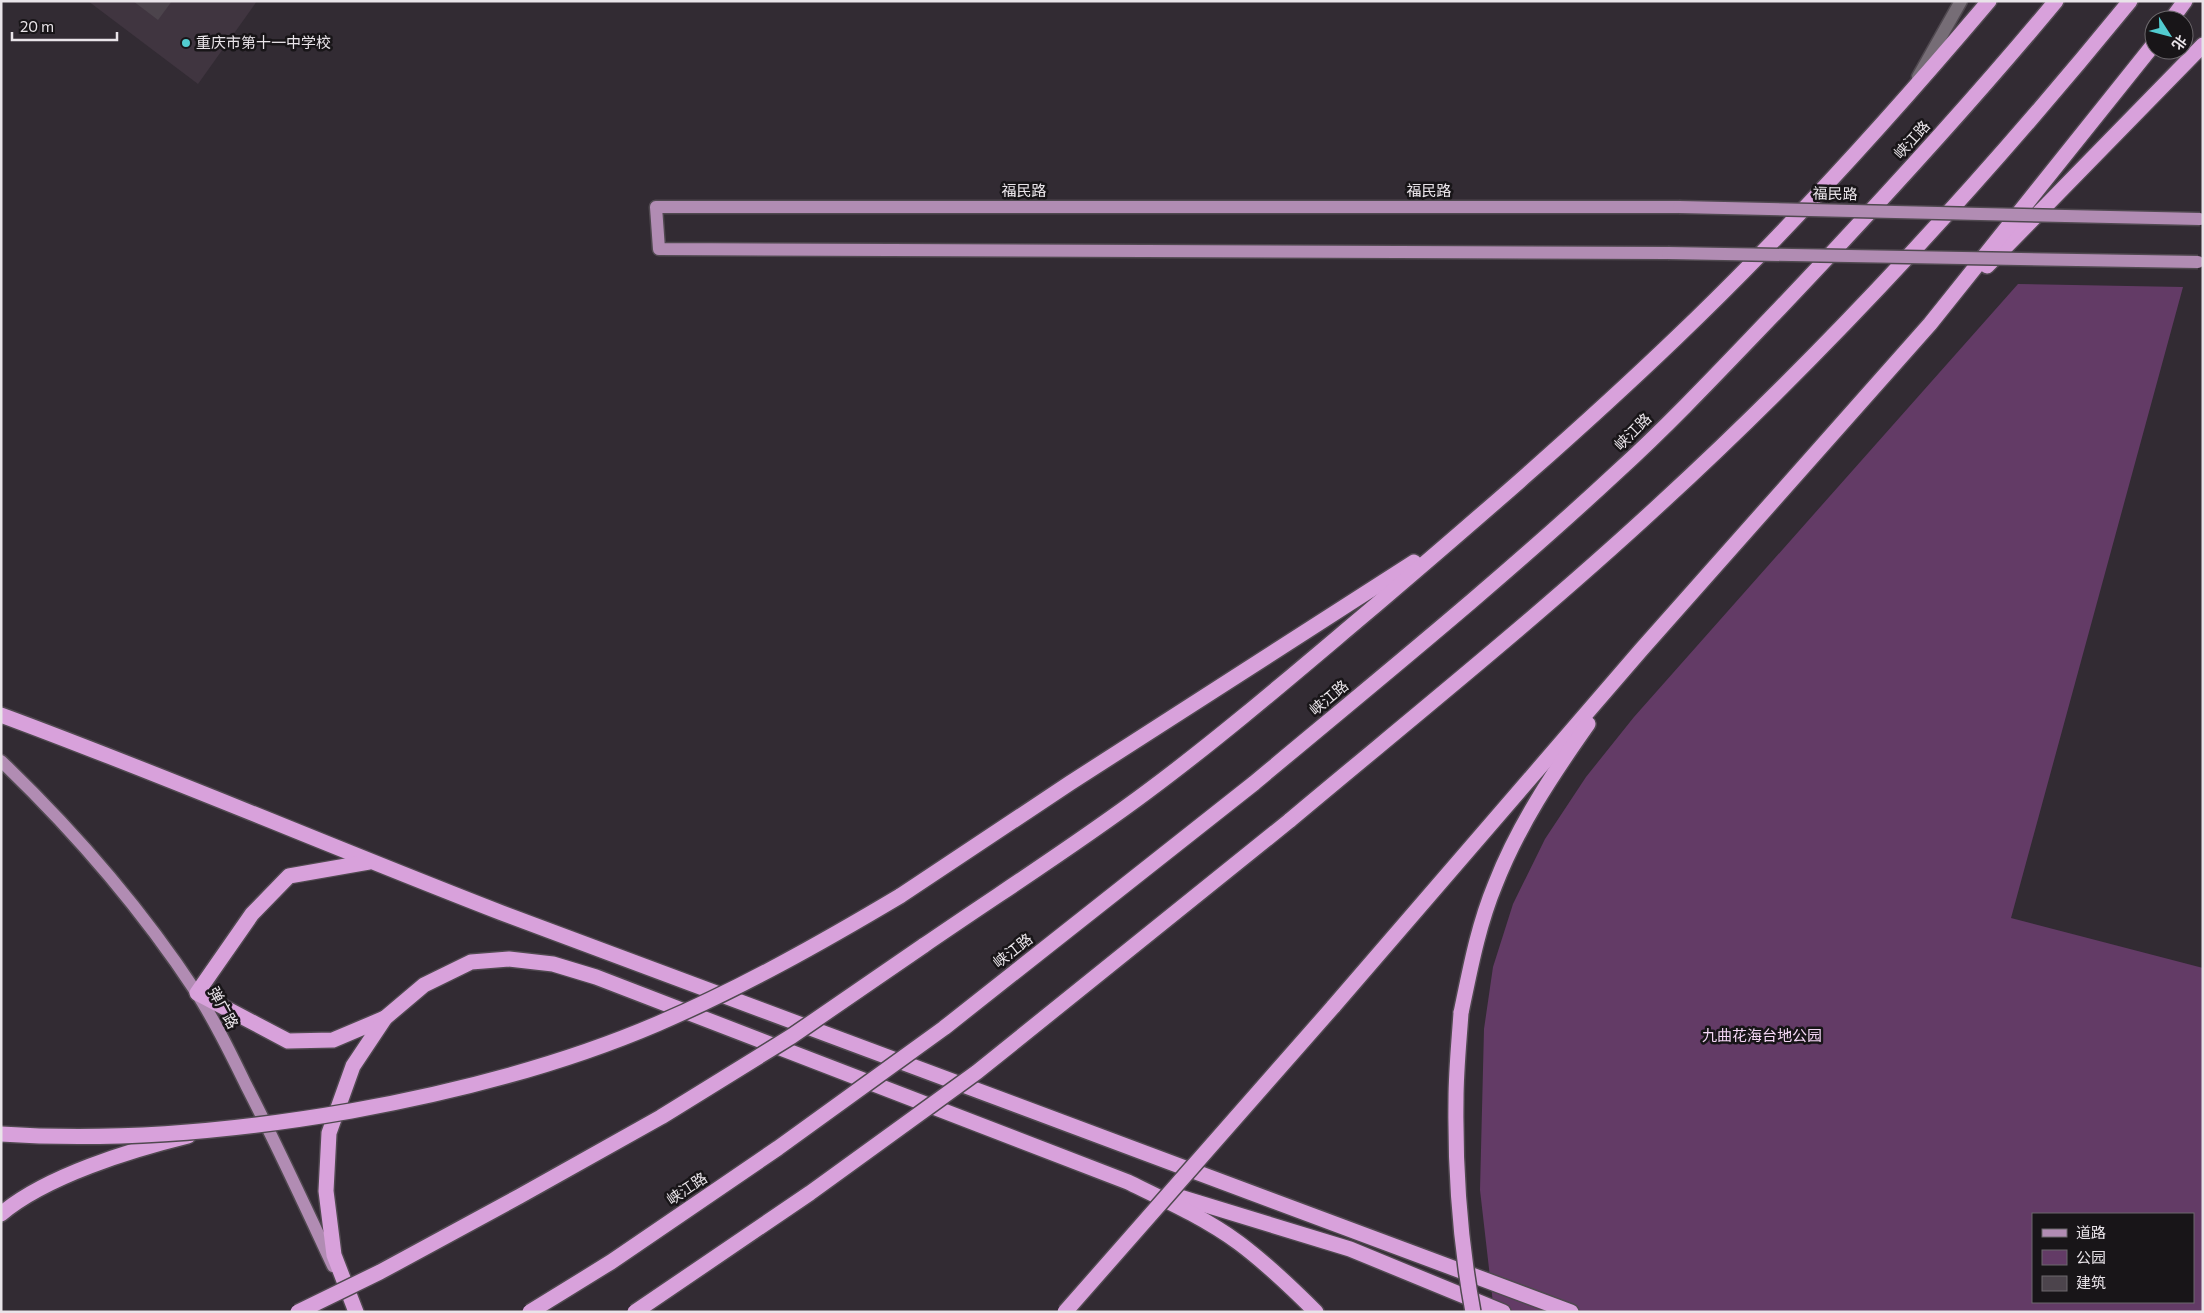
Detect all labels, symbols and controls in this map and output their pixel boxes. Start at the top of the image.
scale bar [12,10,118,42]
north arrow [2144,10,2194,60]
text: 20 m [20,17,54,35]
text: 北 [2169,32,2191,54]
place label: 重庆市第十一中学校 [196,33,331,51]
marker: 重庆市第十一中学校 [180,37,192,49]
street label: 峡江路 [1890,117,1933,162]
street label: 福民路 [1001,181,1047,199]
street label: 福民路 [1406,181,1452,199]
street label: 福民路 [1812,184,1858,202]
street label: 峡江路 [1610,409,1655,454]
street label: 峡江路 [1305,676,1351,719]
street label: 峡江路 [989,929,1036,971]
street label: 弹广路 [205,983,243,1032]
park label: 九曲花海台地公园 [1702,1026,1822,1044]
street label: 峡江路 [663,1168,710,1208]
legend [2032,1213,2194,1303]
text: 道路 [2076,1223,2106,1241]
text: 公园 [2076,1248,2106,1266]
text: 建筑 [2076,1273,2106,1291]

